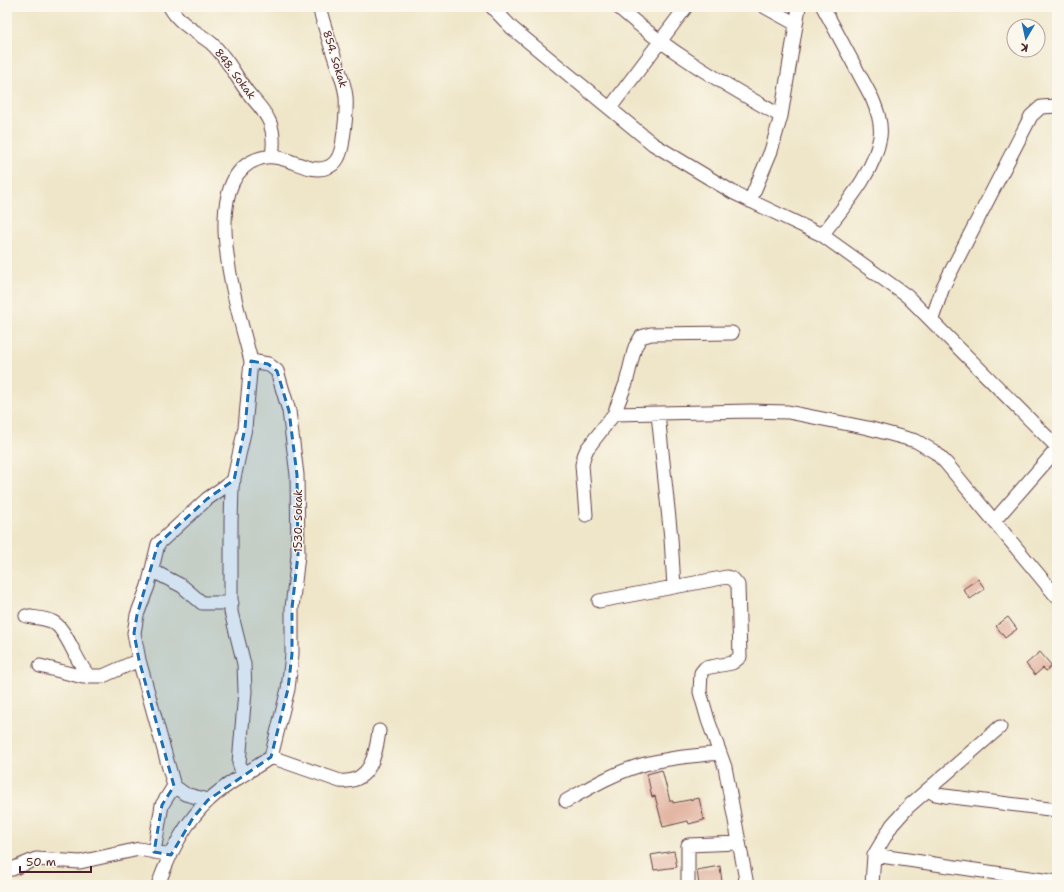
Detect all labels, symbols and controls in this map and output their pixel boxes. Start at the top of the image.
north arrow [1006,18,1046,58]
street label: 854. Sokak [319,29,351,89]
text: K [1019,39,1029,55]
street label: 848. Sokak [211,46,259,102]
street label: 1530. Sokak [291,489,306,553]
scale bar [20,848,91,874]
text: 50 m [26,854,56,870]

